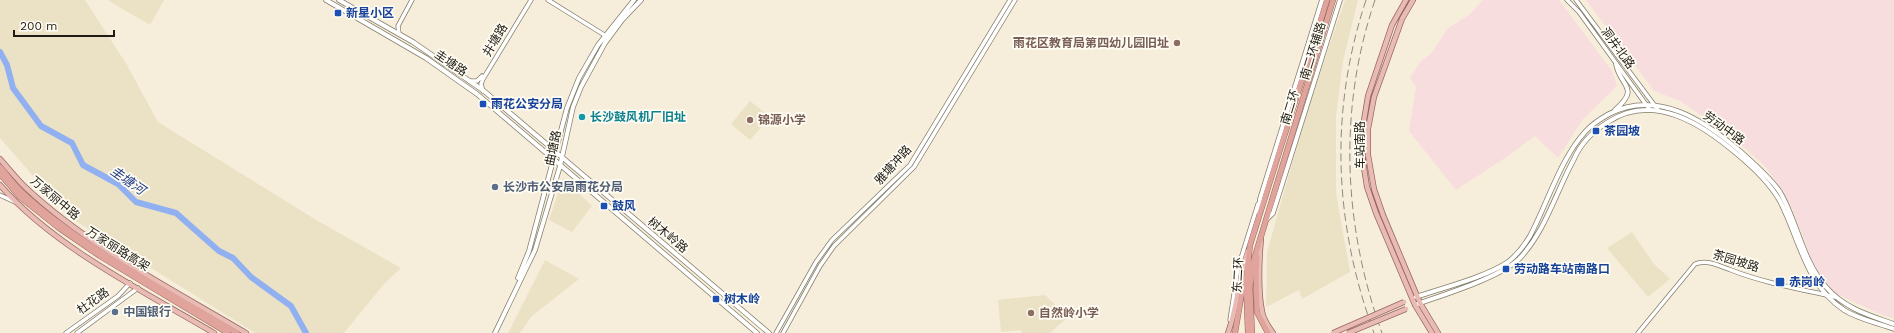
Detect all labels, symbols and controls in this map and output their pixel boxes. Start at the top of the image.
place label: 新星小区 [346,6,394,20]
marker: 新星小区 [333,8,343,18]
scale bar [14,12,114,38]
text: 200 m [20,19,57,33]
street label: 南二环辅路 [1298,20,1328,82]
street label: 井塘路 [480,21,510,59]
street label: 洞井北路 [1598,24,1638,72]
place label: 雨花区教育局第四幼儿园旧址 [1013,36,1169,50]
marker: 雨花区教育局第四幼儿园旧址 [1172,38,1182,48]
street label: 圭塘路 [432,47,470,79]
street label: 南二环 [1278,88,1302,126]
place label: 雨花公安分局 [491,97,563,111]
marker: 雨花公安分局 [478,99,488,109]
street label: 劳动中路 [1700,108,1748,148]
place label: 长沙鼓风机厂旧址 [590,110,686,124]
marker: 长沙鼓风机厂旧址 [577,112,587,122]
place label: 锦源小学 [758,113,806,127]
marker: 锦源小学 [745,115,755,125]
street label: 车站南路 [1353,121,1367,169]
place label: 茶园坡 [1604,124,1640,138]
marker: 茶园坡 [1591,126,1601,136]
street label: 曲塘路 [542,129,564,167]
street label: 雅塘冲路 [872,142,914,188]
water label: 圭塘河 [107,163,150,199]
street label: 万家丽中路 [28,173,82,223]
place label: 长沙市公安局雨花分局 [503,180,623,194]
marker: 长沙市公安局雨花分局 [490,182,500,192]
place label: 鼓风 [612,199,636,213]
marker: 鼓风 [599,201,609,211]
street label: 树木岭路 [645,214,691,256]
street label: 万家丽路高架 [84,224,152,274]
street label: 茶园坡路 [1711,247,1761,275]
street label: 东二环 [1230,257,1246,293]
place label: 劳动路车站南路口 [1514,262,1610,276]
marker: 劳动路车站南路口 [1501,264,1511,274]
place label: 赤岗岭 [1789,275,1825,289]
marker: 赤岗岭 [1774,276,1786,288]
street label: 杜花路 [74,285,112,317]
place label: 树木岭 [724,292,760,306]
marker: 树木岭 [711,294,721,304]
place label: 中国银行 [123,305,171,319]
place label: 自然岭小学 [1039,306,1099,320]
marker: 中国银行 [110,307,120,317]
marker: 自然岭小学 [1026,308,1036,318]

